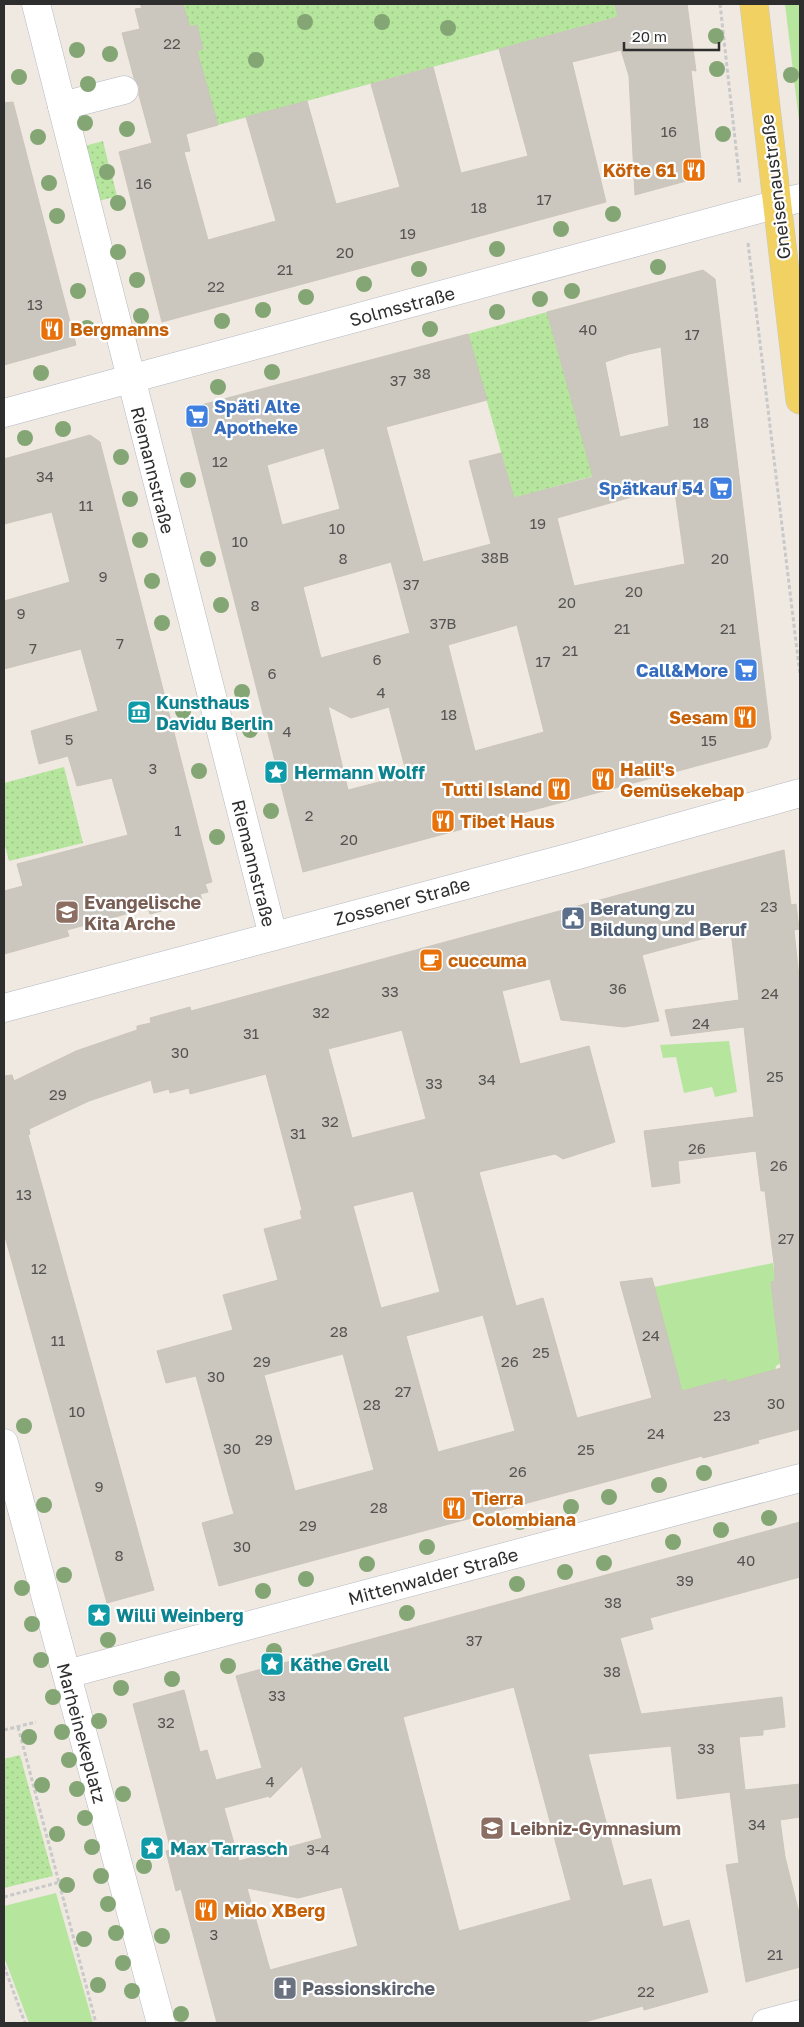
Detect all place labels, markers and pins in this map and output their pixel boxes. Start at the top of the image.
restaurant icon: Köfte 61 [681,157,707,183]
place label: Köfte 61 [603,159,676,181]
restaurant icon: Bergmanns [39,316,65,342]
place label: Bergmanns [70,318,169,340]
place label: Späti Alte Apotheke [214,395,301,438]
supermarket icon: Späti Alte Apotheke [184,403,210,429]
supermarket icon: Spätkauf 54 [708,475,734,501]
place label: Spätkauf 54 [599,477,704,499]
supermarket icon: Call&More [733,657,759,683]
place label: Call&More [636,659,728,681]
place label: Kunsthaus Davidu Berlin [156,691,273,734]
museum icon: Kunsthaus Davidu Berlin [126,699,152,725]
restaurant icon: Sesam [732,704,758,730]
place label: Sesam [669,706,728,728]
place label: Halil's Gemüsekebap [620,758,744,801]
place icon: Hermann Wolff [263,759,289,785]
place label: Hermann Wolff [294,761,425,783]
restaurant icon: Halil's Gemüsekebap [590,766,616,792]
restaurant icon: Tutti Island [546,776,572,802]
place label: Tutti Island [442,778,542,800]
restaurant icon: Tibet Haus [430,808,456,834]
place label: Tibet Haus [460,810,555,832]
place label: Evangelische Kita Arche [84,891,202,934]
place label: Beratung zu Bildung und Beruf [590,897,747,940]
school or university icon: Evangelische Kita Arche [54,899,80,925]
public building icon: Beratung zu Bildung und Beruf [560,905,586,931]
cafe icon: cuccuma [418,947,444,973]
place label: cuccuma [448,949,527,971]
place label: Tierra Colombiana [472,1487,576,1530]
restaurant icon: Tierra Colombiana [441,1495,467,1521]
place icon: Willi Weinberg [86,1602,112,1628]
place label: Willi Weinberg [116,1604,243,1626]
place icon: Käthe Grell [259,1651,285,1677]
place label: Käthe Grell [290,1653,389,1675]
school or university icon: Leibniz-Gymnasium [479,1815,505,1841]
place label: Leibniz-Gymnasium [510,1817,681,1839]
place icon: Max Tarrasch [139,1835,165,1861]
place label: Max Tarrasch [170,1837,288,1859]
restaurant icon: Mido XBerg [193,1897,219,1923]
place label: Mido XBerg [224,1899,325,1921]
church icon: Passionskirche [272,1975,298,2001]
place label: Passionskirche [302,1977,435,1999]

